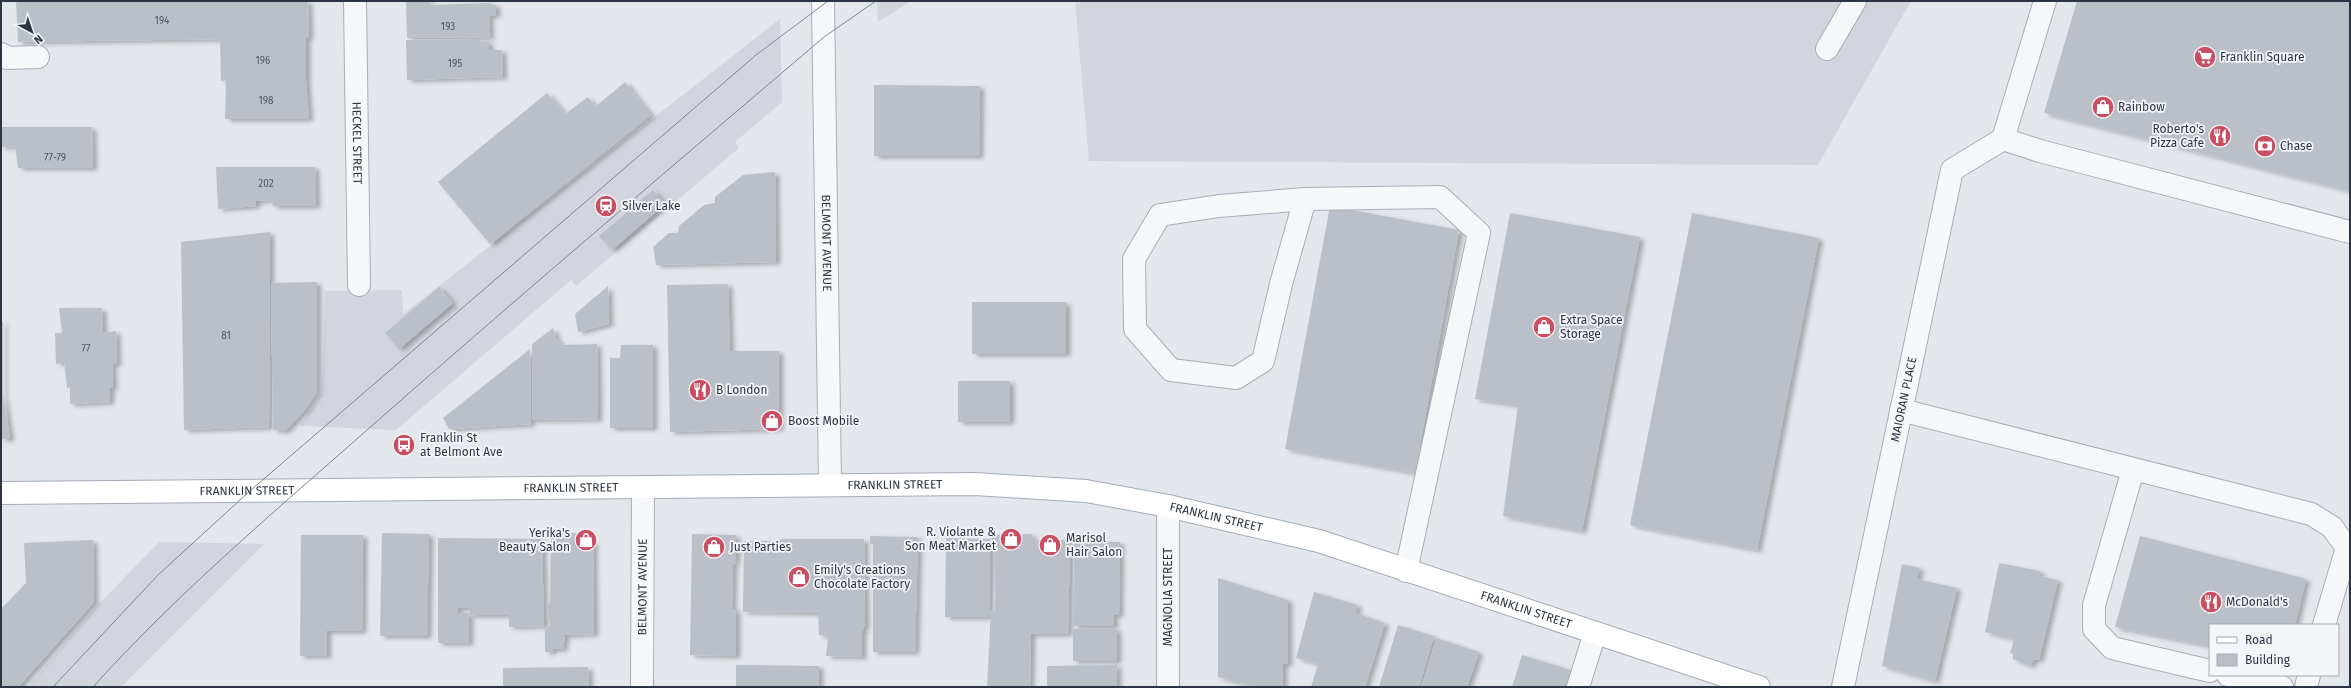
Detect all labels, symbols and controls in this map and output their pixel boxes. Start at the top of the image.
north arrow [12,12,52,52]
house number: 194 [155,15,170,27]
house number: 193 [441,21,455,33]
text: N [31,32,45,47]
supermarket icon: Franklin Square [2192,44,2218,70]
place label: Franklin Square [2220,50,2305,64]
house number: 196 [256,55,270,67]
house number: 195 [448,58,462,70]
shop icon: Rainbow [2090,94,2116,120]
house number: 198 [258,95,274,107]
place label: Rainbow [2118,100,2165,114]
street label: HECKEL STREET [349,102,365,185]
place label: Roberto's Pizza Cafe [2150,122,2204,150]
restaurant icon: Roberto's Pizza Cafe [2207,123,2233,149]
bank icon: Chase [2252,133,2278,159]
place label: Chase [2280,139,2312,153]
house number: 77-79 [44,152,66,164]
house number: 202 [258,178,274,190]
station icon: Silver Lake [593,193,619,219]
street label: BELMONT AVENUE [819,194,834,292]
place label: Silver Lake [622,199,681,213]
place label: Extra Space Storage [1560,313,1623,341]
shop icon: Extra Space Storage [1531,314,1557,340]
house number: 81 [221,330,231,342]
house number: 77 [82,343,91,355]
street label: MAIORAN PLACE [1888,356,1919,443]
restaurant icon: B London [687,377,713,403]
place label: B London [716,383,767,397]
shop icon: Boost Mobile [759,408,785,434]
place label: Boost Mobile [788,414,859,428]
place label: Franklin St at Belmont Ave [420,431,503,459]
bus stop icon: Franklin St at Belmont Ave [391,432,417,458]
street label: FRANKLIN STREET [847,477,943,492]
street label: FRANKLIN STREET [523,480,619,495]
street label: FRANKLIN STREET [199,483,295,498]
street label: FRANKLIN STREET [1168,500,1265,535]
place label: R. Violante & Son Meat Market [905,525,997,553]
place label: Yerika's Beauty Salon [499,526,570,554]
shop icon: R. Violante & Son Meat Market [998,526,1024,552]
shop icon: Yerika's Beauty Salon [573,527,599,553]
place label: Marisol Hair Salon [1066,531,1122,559]
shop icon: Marisol Hair Salon [1037,532,1063,558]
shop icon: Just Parties [701,534,727,560]
street label: BELMONT AVENUE [635,538,650,636]
place label: Just Parties [730,540,791,554]
street label: MAGNOLIA STREET [1161,547,1175,646]
place label: Emily's Creations Chocolate Factory [814,563,910,591]
shop icon: Emily's Creations Chocolate Factory [786,564,812,590]
street label: FRANKLIN STREET [1479,588,1574,632]
restaurant icon: McDonald's [2198,589,2224,615]
place label: McDonald's [2226,595,2288,609]
legend [2209,624,2339,676]
text: Road [2245,633,2273,647]
text: Building [2245,653,2291,667]

